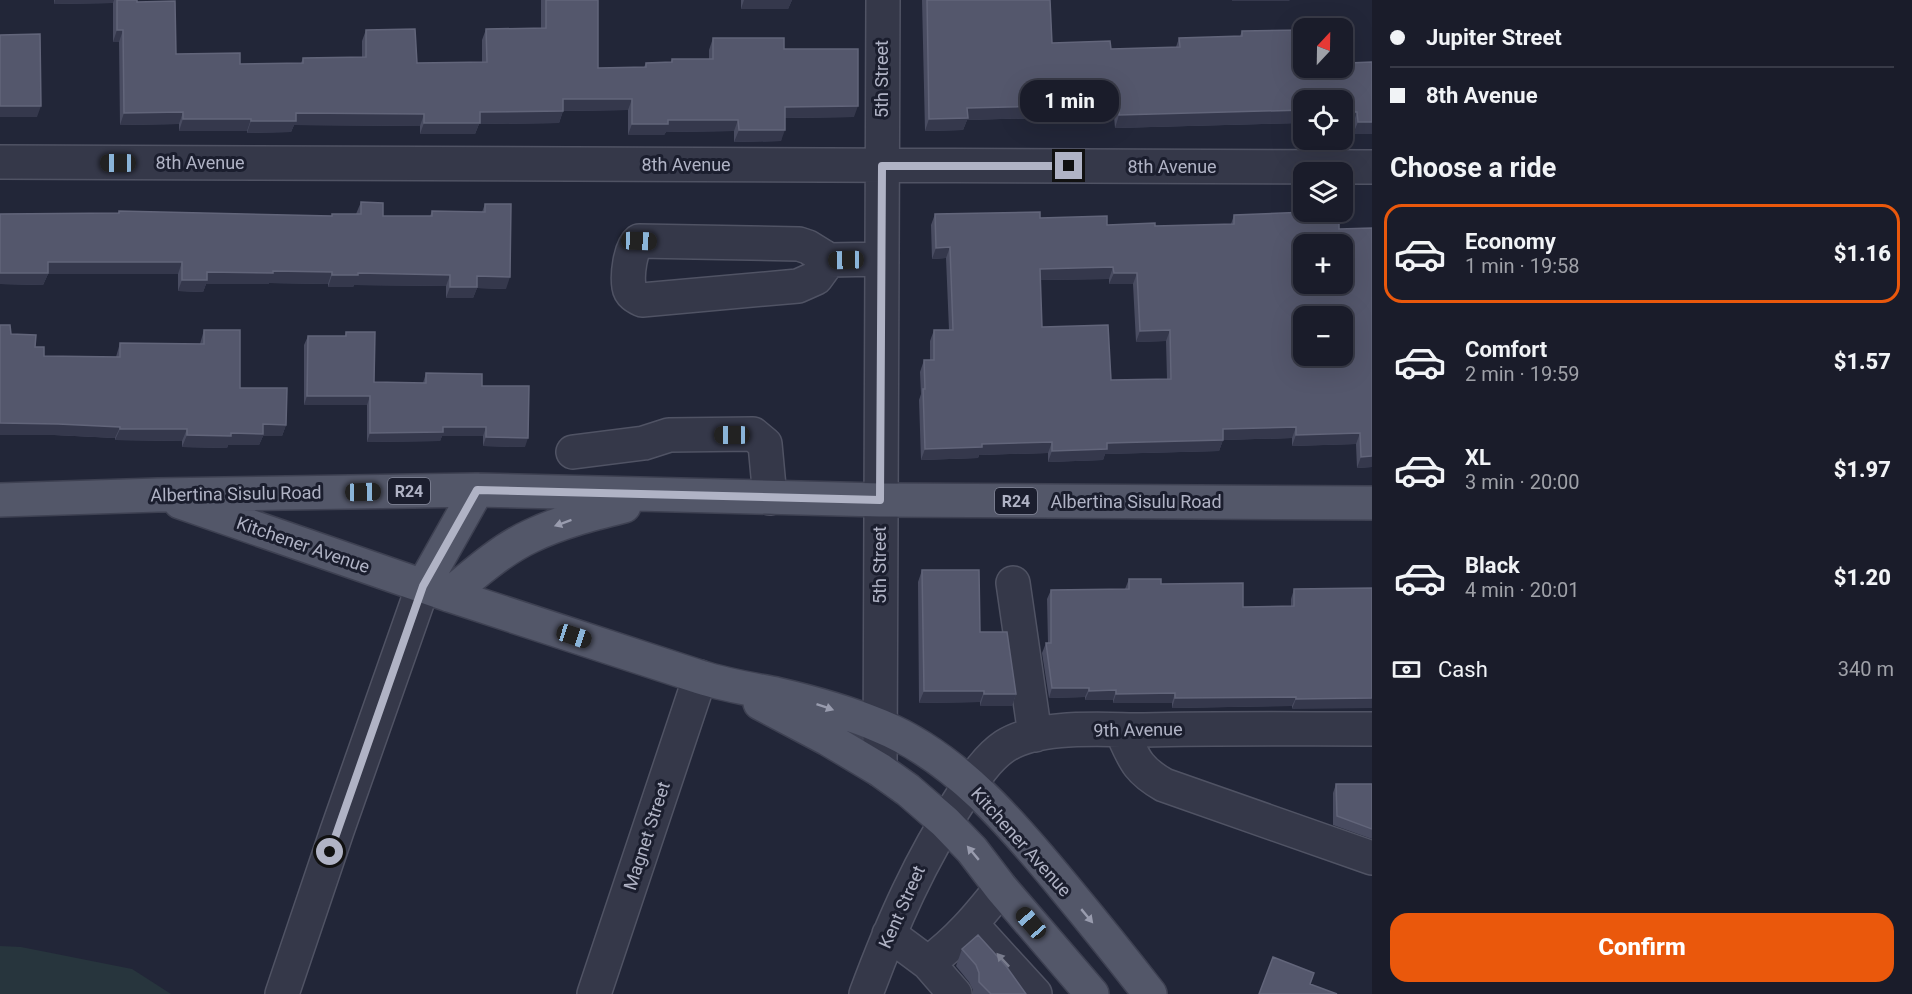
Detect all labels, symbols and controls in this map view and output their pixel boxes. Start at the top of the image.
north arrow [1293,18,1353,78]
map controls [1293,18,1353,366]
text: Jupiter Street [1426,25,1562,50]
street label: 5th Street [871,40,892,118]
callout: 1 min [1020,79,1118,121]
text: 8th Avenue [1426,83,1538,108]
text: 1 min [1044,89,1095,113]
button: locate [1293,90,1353,150]
street label: 8th Avenue [155,152,245,173]
route end [1055,152,1082,179]
text: Choose a ride [1390,152,1556,184]
car [100,154,136,172]
street label: 8th Avenue [641,154,731,175]
street label: 8th Avenue [1127,156,1217,177]
button: layers [1293,162,1353,222]
icon: car [1393,227,1447,281]
text: Economy [1465,229,1556,254]
car [621,231,657,251]
button: + [1293,234,1353,294]
text: $1.16 [1834,241,1891,266]
car [828,251,864,269]
text: 1 min · 19:58 [1465,254,1580,278]
button: − [1293,306,1353,366]
icon: car [1393,335,1447,389]
text: Comfort [1465,337,1547,362]
text: $1.57 [1834,349,1891,374]
text: 2 min · 19:59 [1465,362,1580,386]
car [714,426,750,444]
icon: car [1393,443,1447,497]
text: XL [1465,445,1491,470]
text: $1.97 [1834,457,1891,482]
text: 3 min · 20:00 [1465,470,1580,494]
road number: R24 [388,478,430,504]
street label: Albertina Sisulu Road [150,482,322,505]
car [345,483,381,501]
road number: R24 [995,488,1037,514]
street label: Albertina Sisulu Road [1050,491,1222,512]
street label: Kitchener Avenue [234,512,372,577]
one-way arrow [554,519,572,529]
street label: 5th Street [869,526,890,604]
icon: car [1393,551,1447,605]
text: Black [1465,553,1520,578]
text: $1.20 [1834,565,1891,590]
text: 4 min · 20:01 [1465,578,1580,602]
car [554,622,594,650]
icon: cash [1390,653,1423,686]
text: Cash [1438,657,1488,682]
text: 340 m [1838,657,1894,681]
one-way arrow [816,703,834,713]
street label: 9th Avenue [1093,718,1183,741]
street label: Magnet Street [619,779,674,893]
street label: Kitchener Avenue [967,783,1076,900]
route start [316,838,343,865]
one-way arrow [967,845,980,861]
street label: Kent Street [874,862,929,951]
car [1012,904,1050,942]
one-way arrow [1081,908,1093,923]
button: Confirm [1390,913,1894,982]
one-way arrow [996,952,1010,967]

